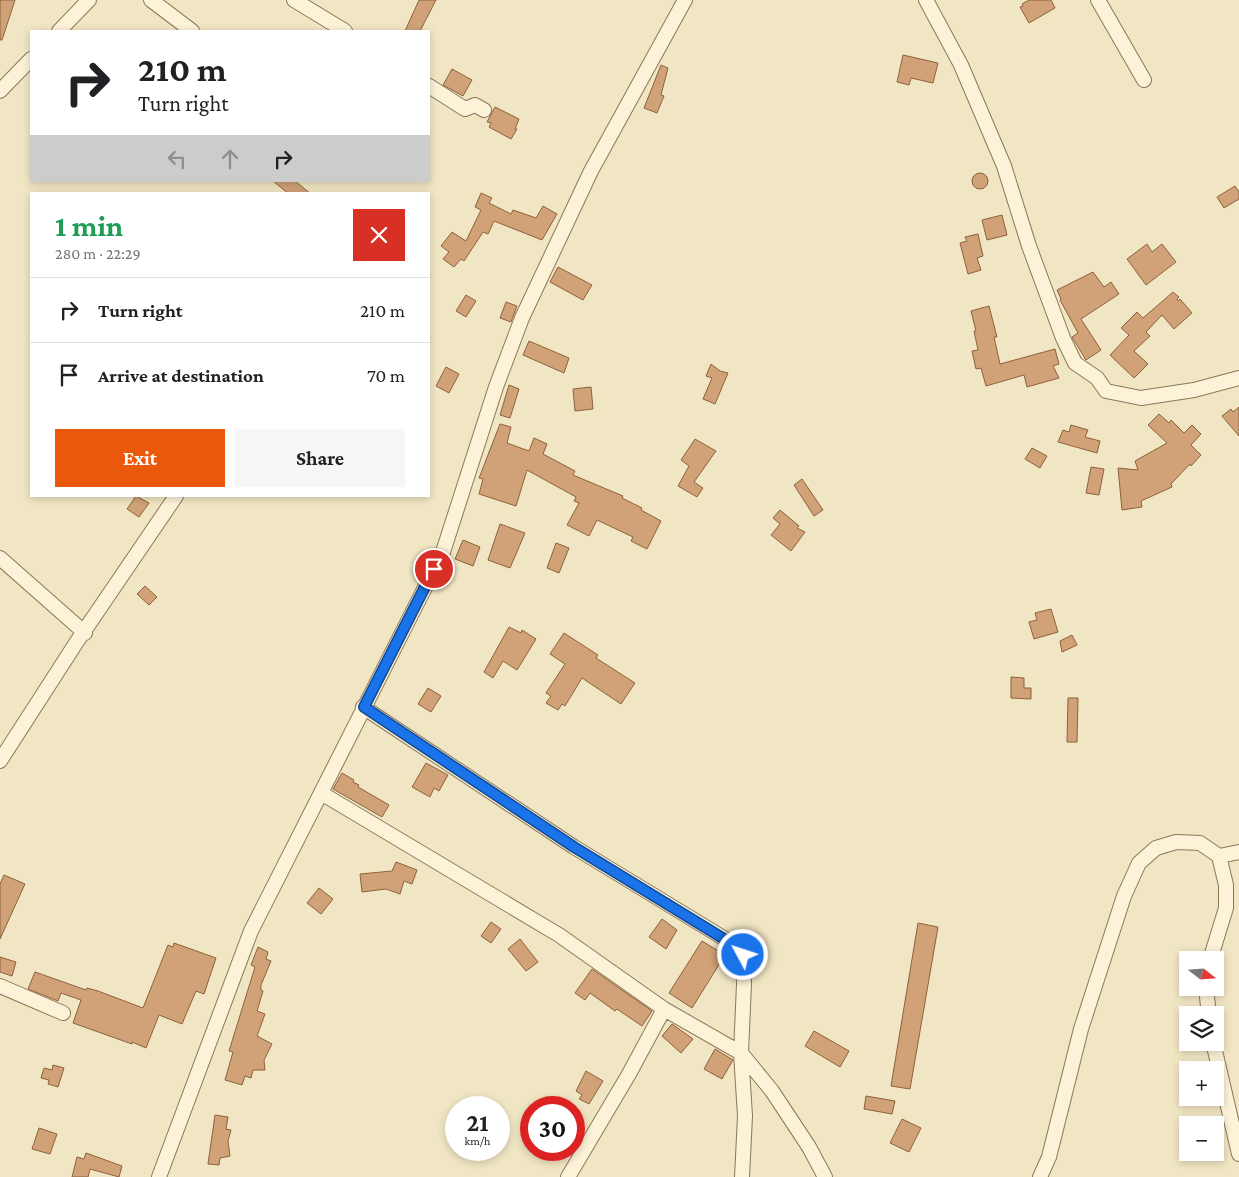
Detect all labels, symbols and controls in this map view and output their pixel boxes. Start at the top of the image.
icon: right [55,50,120,115]
text: 210 m [138,50,227,89]
text: Turn right [138,91,229,116]
icon: left [163,145,191,173]
icon: ahead [216,145,244,173]
icon: right [269,145,297,173]
text: 1 min [55,209,123,242]
button: close [353,209,405,261]
text: 280 m · 22:29 [55,245,141,262]
icon: right [55,296,83,324]
text: Turn right [98,300,183,321]
text: 210 m [360,300,405,321]
icon: arrive [55,361,83,389]
text: Arrive at destination [98,365,264,386]
text: 70 m [367,365,405,386]
button: Exit [55,429,225,487]
button: Share [235,429,405,487]
pin [413,548,455,590]
icon: arrive [420,555,448,583]
position arrow [716,928,768,980]
north arrow [1179,951,1224,996]
map controls [1179,951,1224,1161]
button: layers [1179,1006,1224,1051]
button: + [1179,1061,1224,1106]
speed limit sign: 30 [520,1096,585,1161]
text: 21 [466,1109,489,1136]
button: − [1179,1116,1224,1161]
text: km/h [465,1134,490,1148]

